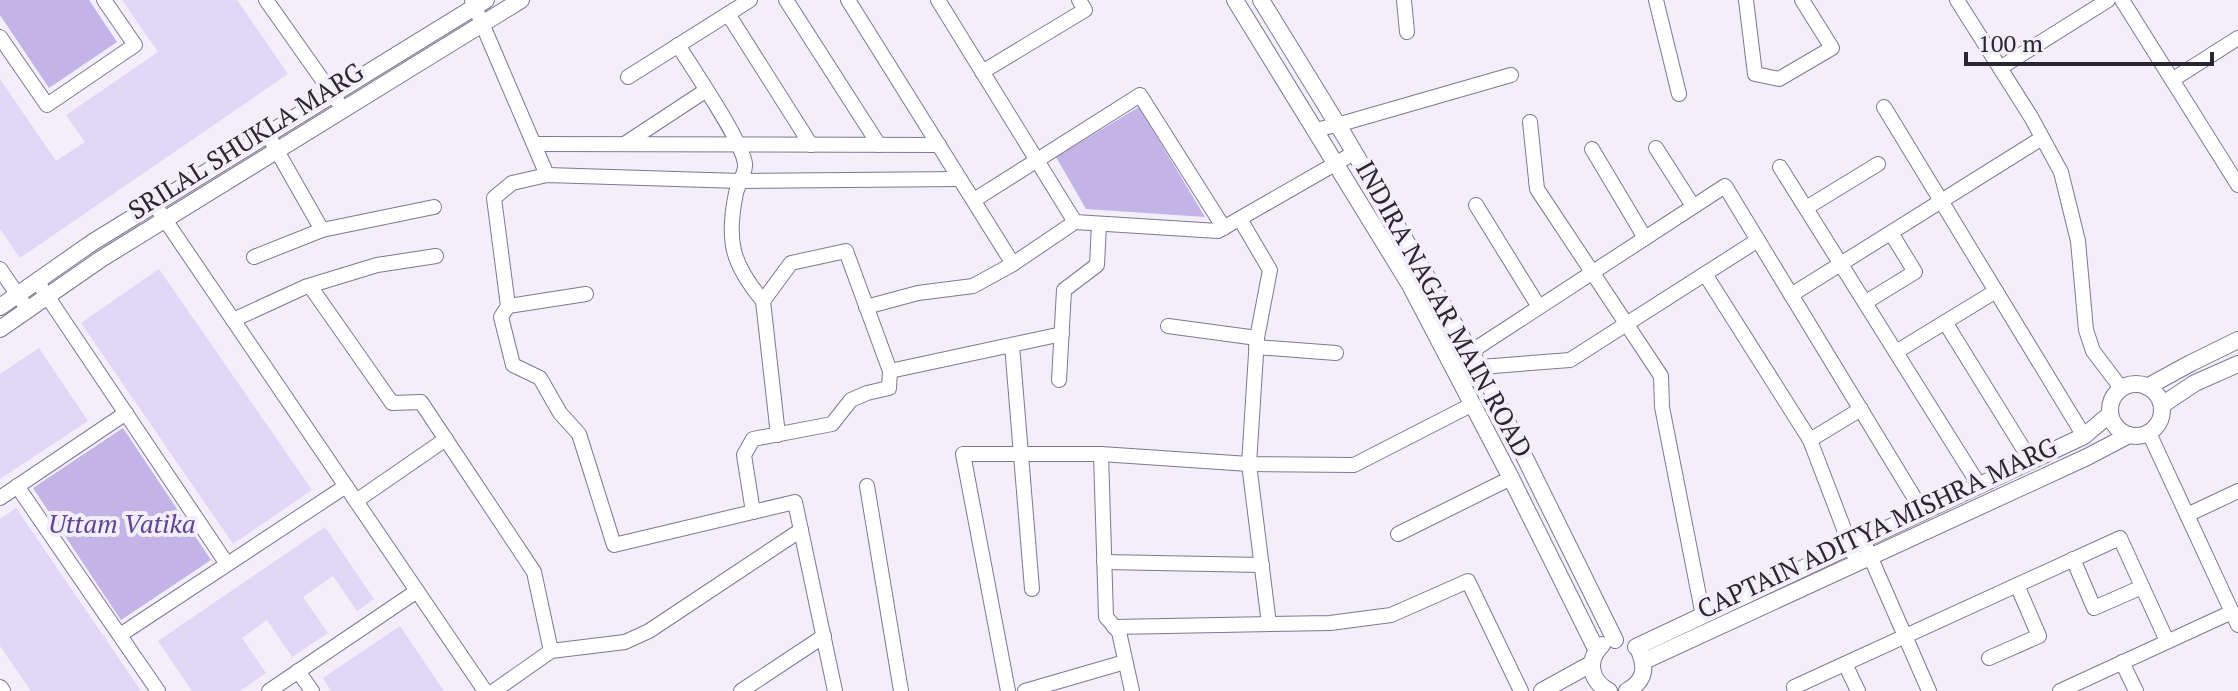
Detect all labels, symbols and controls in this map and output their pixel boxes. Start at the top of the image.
scale bar [1966,16,2212,66]
text: 100 m [1978,27,2043,59]
street label: SRILAL SHUKLA MARG [121,54,370,226]
street label: INDIRA NAGAR MAIN ROAD [1349,154,1541,463]
street label: CAPTAIN ADITYA MISHRA MARG [1691,429,2062,626]
park label: Uttam Vatika [48,506,196,540]

